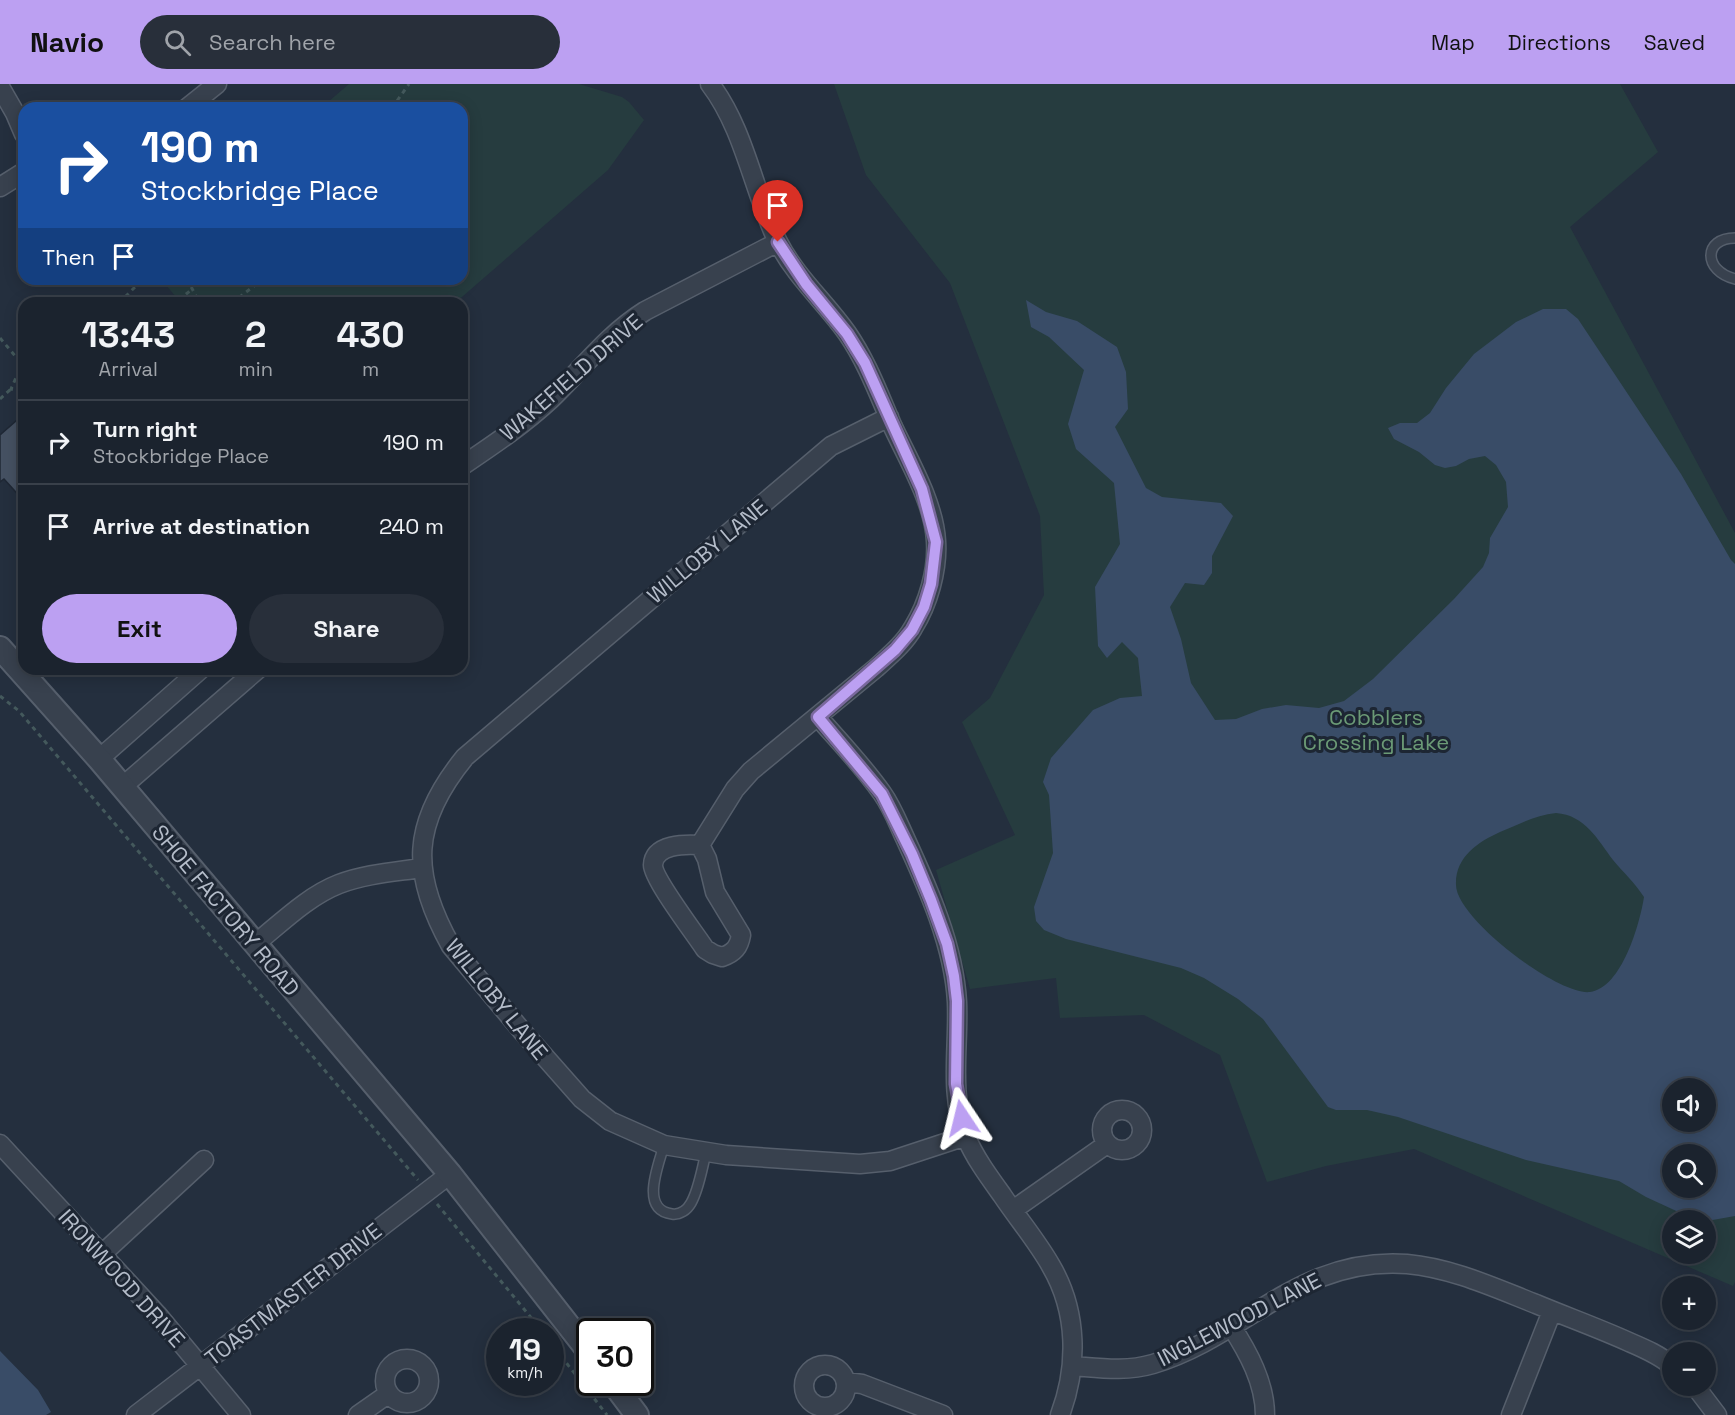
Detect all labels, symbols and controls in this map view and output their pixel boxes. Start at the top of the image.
search box [140,15,560,69]
text: Navio [30,24,104,60]
icon: search [161,26,194,59]
text: Search here [209,28,336,56]
text: Map [1431,29,1475,56]
text: Directions [1508,29,1611,56]
text: Saved [1644,29,1705,56]
text: 190 m [141,121,260,174]
icon: right [42,126,120,204]
text: Stockbridge Place [141,173,379,208]
pin [752,180,803,242]
icon: arrive [761,189,794,222]
icon: arrive [107,240,140,273]
text: Then [42,243,95,271]
street label: WAKEFIELD DRIVE [494,307,648,447]
text: 13:43 [81,312,175,358]
text: 2 [245,312,266,358]
text: 430 [336,312,405,358]
text: Arrival [99,356,158,382]
text: min [239,356,273,382]
text: m [362,356,379,382]
text: Turn right [93,415,198,443]
icon: right [42,426,75,459]
text: 190 m [383,428,444,456]
text: Stockbridge Place [93,443,269,469]
street label: WILLOBY LANE [641,493,773,609]
icon: arrive [42,510,75,543]
text: Arrive at destination [93,512,310,540]
text: 240 m [379,512,444,540]
button: Exit [42,594,237,663]
button: Share [249,594,444,663]
park label: Cobblers Crossing Lake [1303,703,1449,756]
street label: SHOE FACTORY ROAD [146,819,306,1001]
street label: WILLOBY LANE [439,933,555,1065]
map controls [1662,1078,1716,1396]
button: sound [1662,1078,1716,1132]
position arrow [930,1086,994,1150]
button: search [1662,1144,1716,1198]
street label: IRONWOOD DRIVE [52,1203,192,1353]
button: layers [1662,1210,1716,1264]
street label: TOASTMASTER DRIVE [199,1216,387,1372]
street label: INGLEWOOD LANE [1152,1266,1326,1372]
button: + [1662,1276,1716,1330]
speed limit sign: 30 [576,1318,654,1396]
text: 19 [509,1330,541,1369]
button: − [1662,1342,1716,1396]
text: km/h [507,1363,543,1382]

